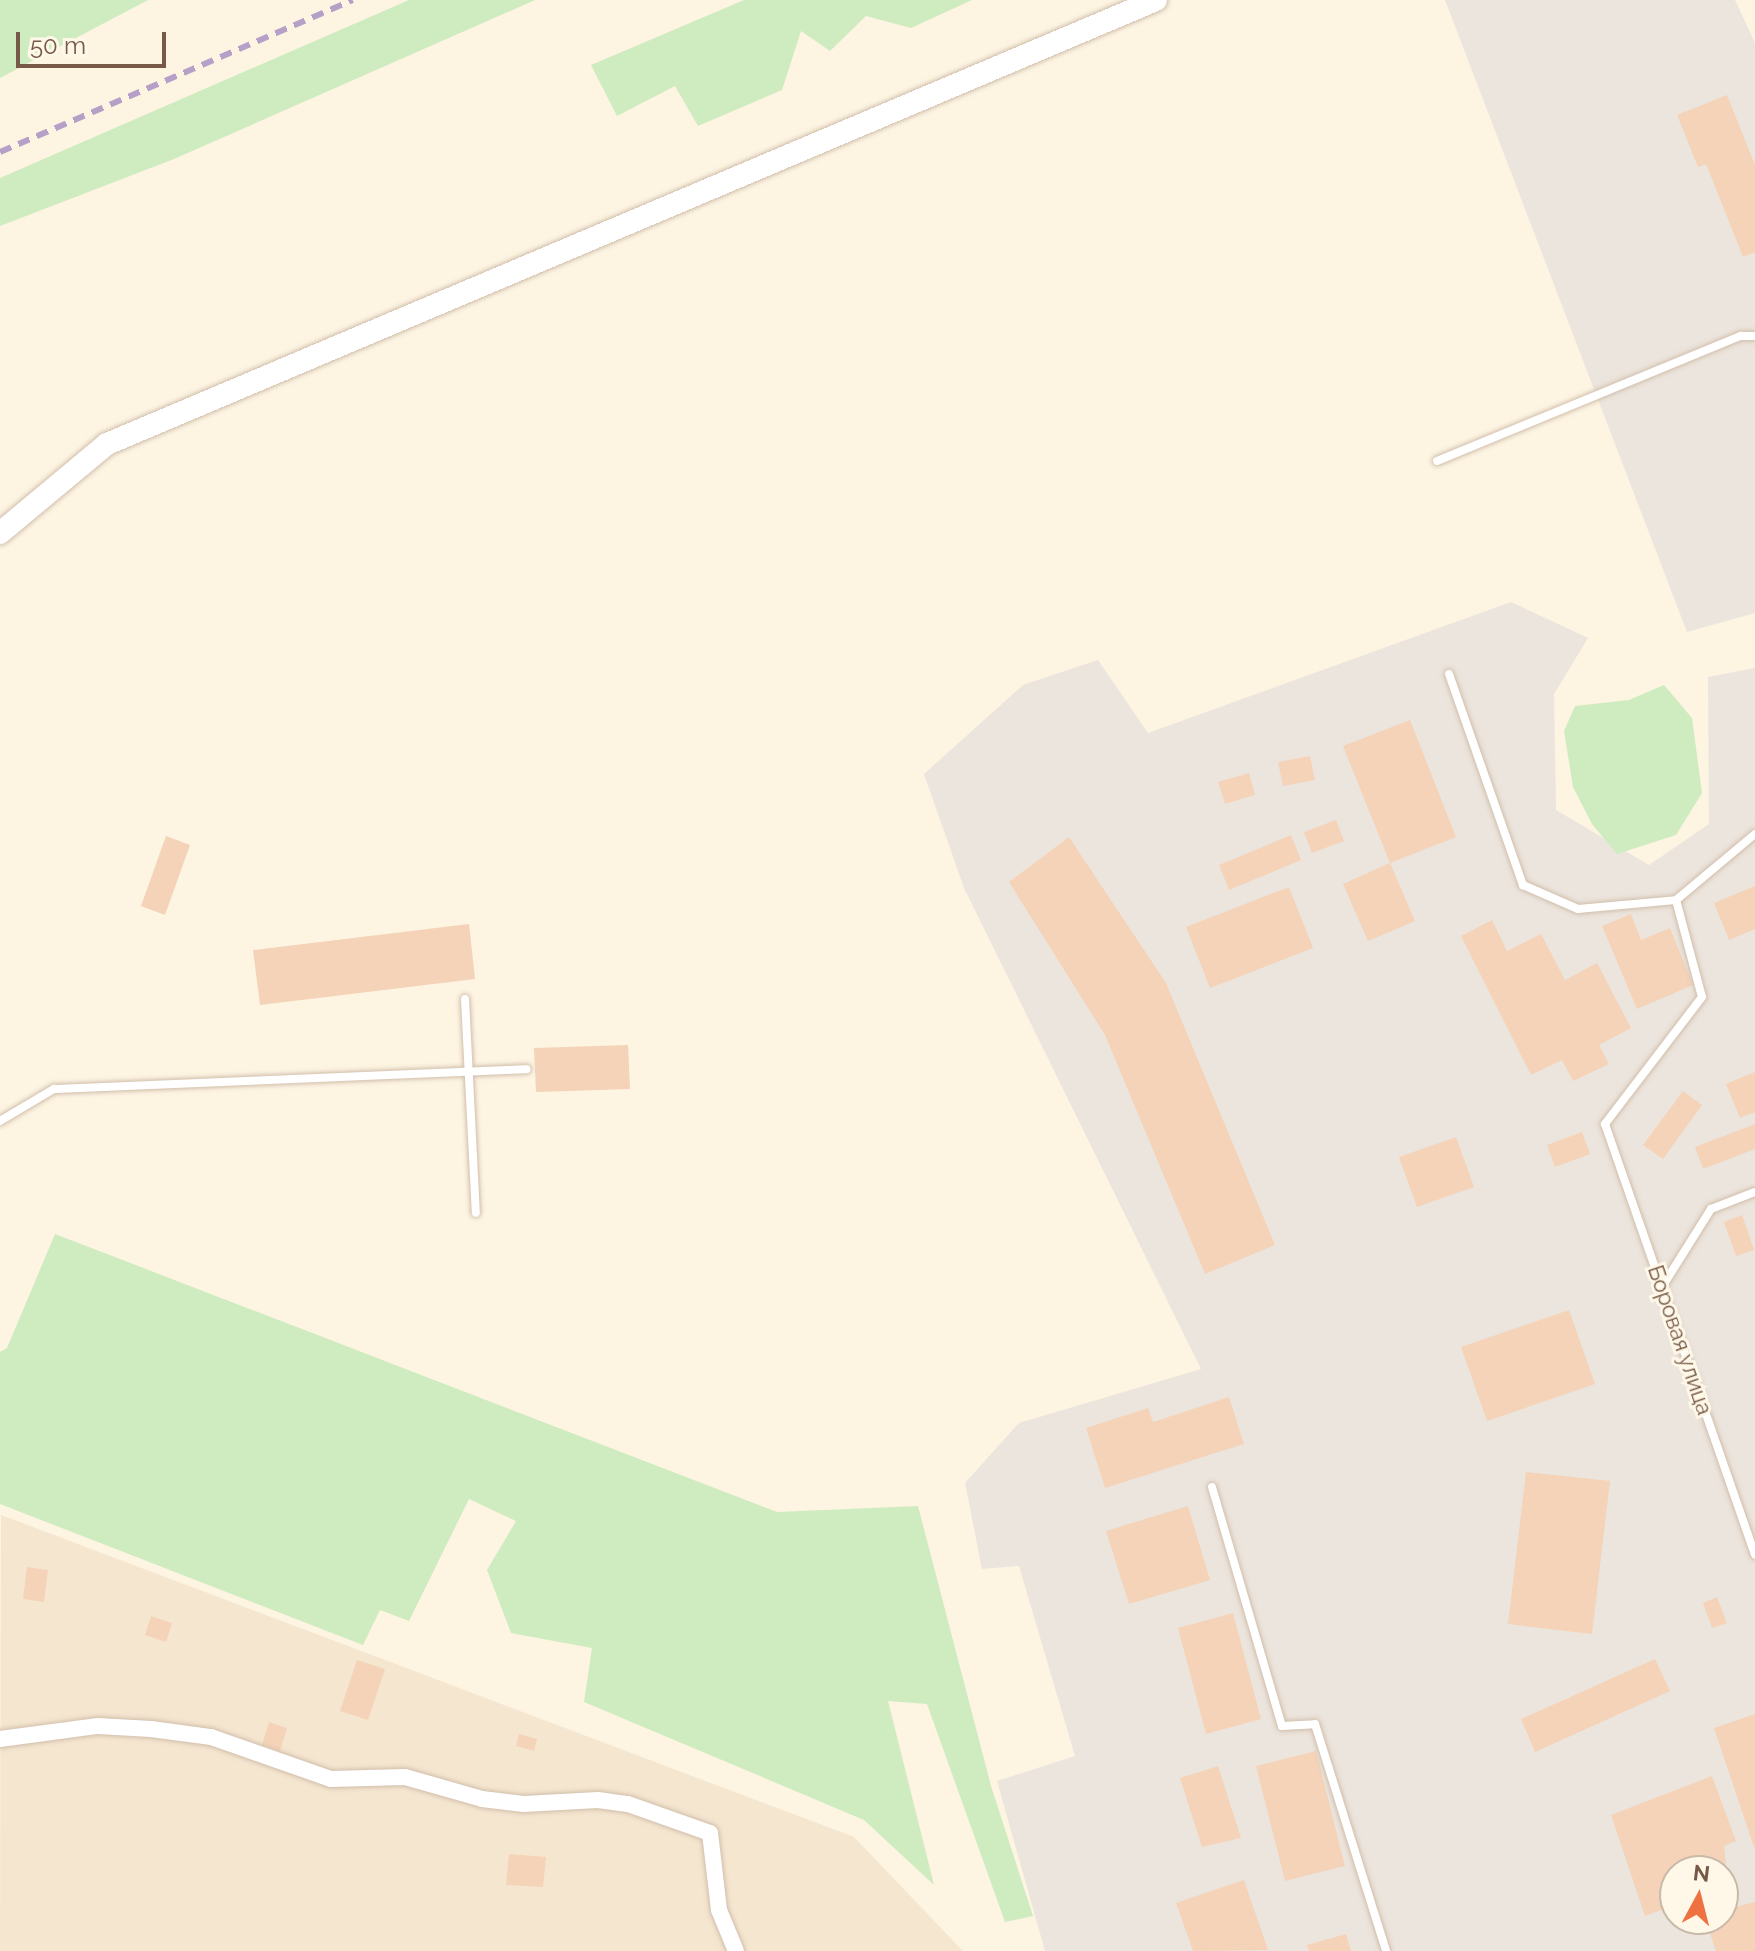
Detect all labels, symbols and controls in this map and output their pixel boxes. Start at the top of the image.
scale bar [20,16,170,66]
text: 50 m [30,31,86,60]
street label: Боровая улица [1642,1261,1718,1419]
north arrow [1659,1855,1739,1935]
text: N [1692,1859,1712,1887]

